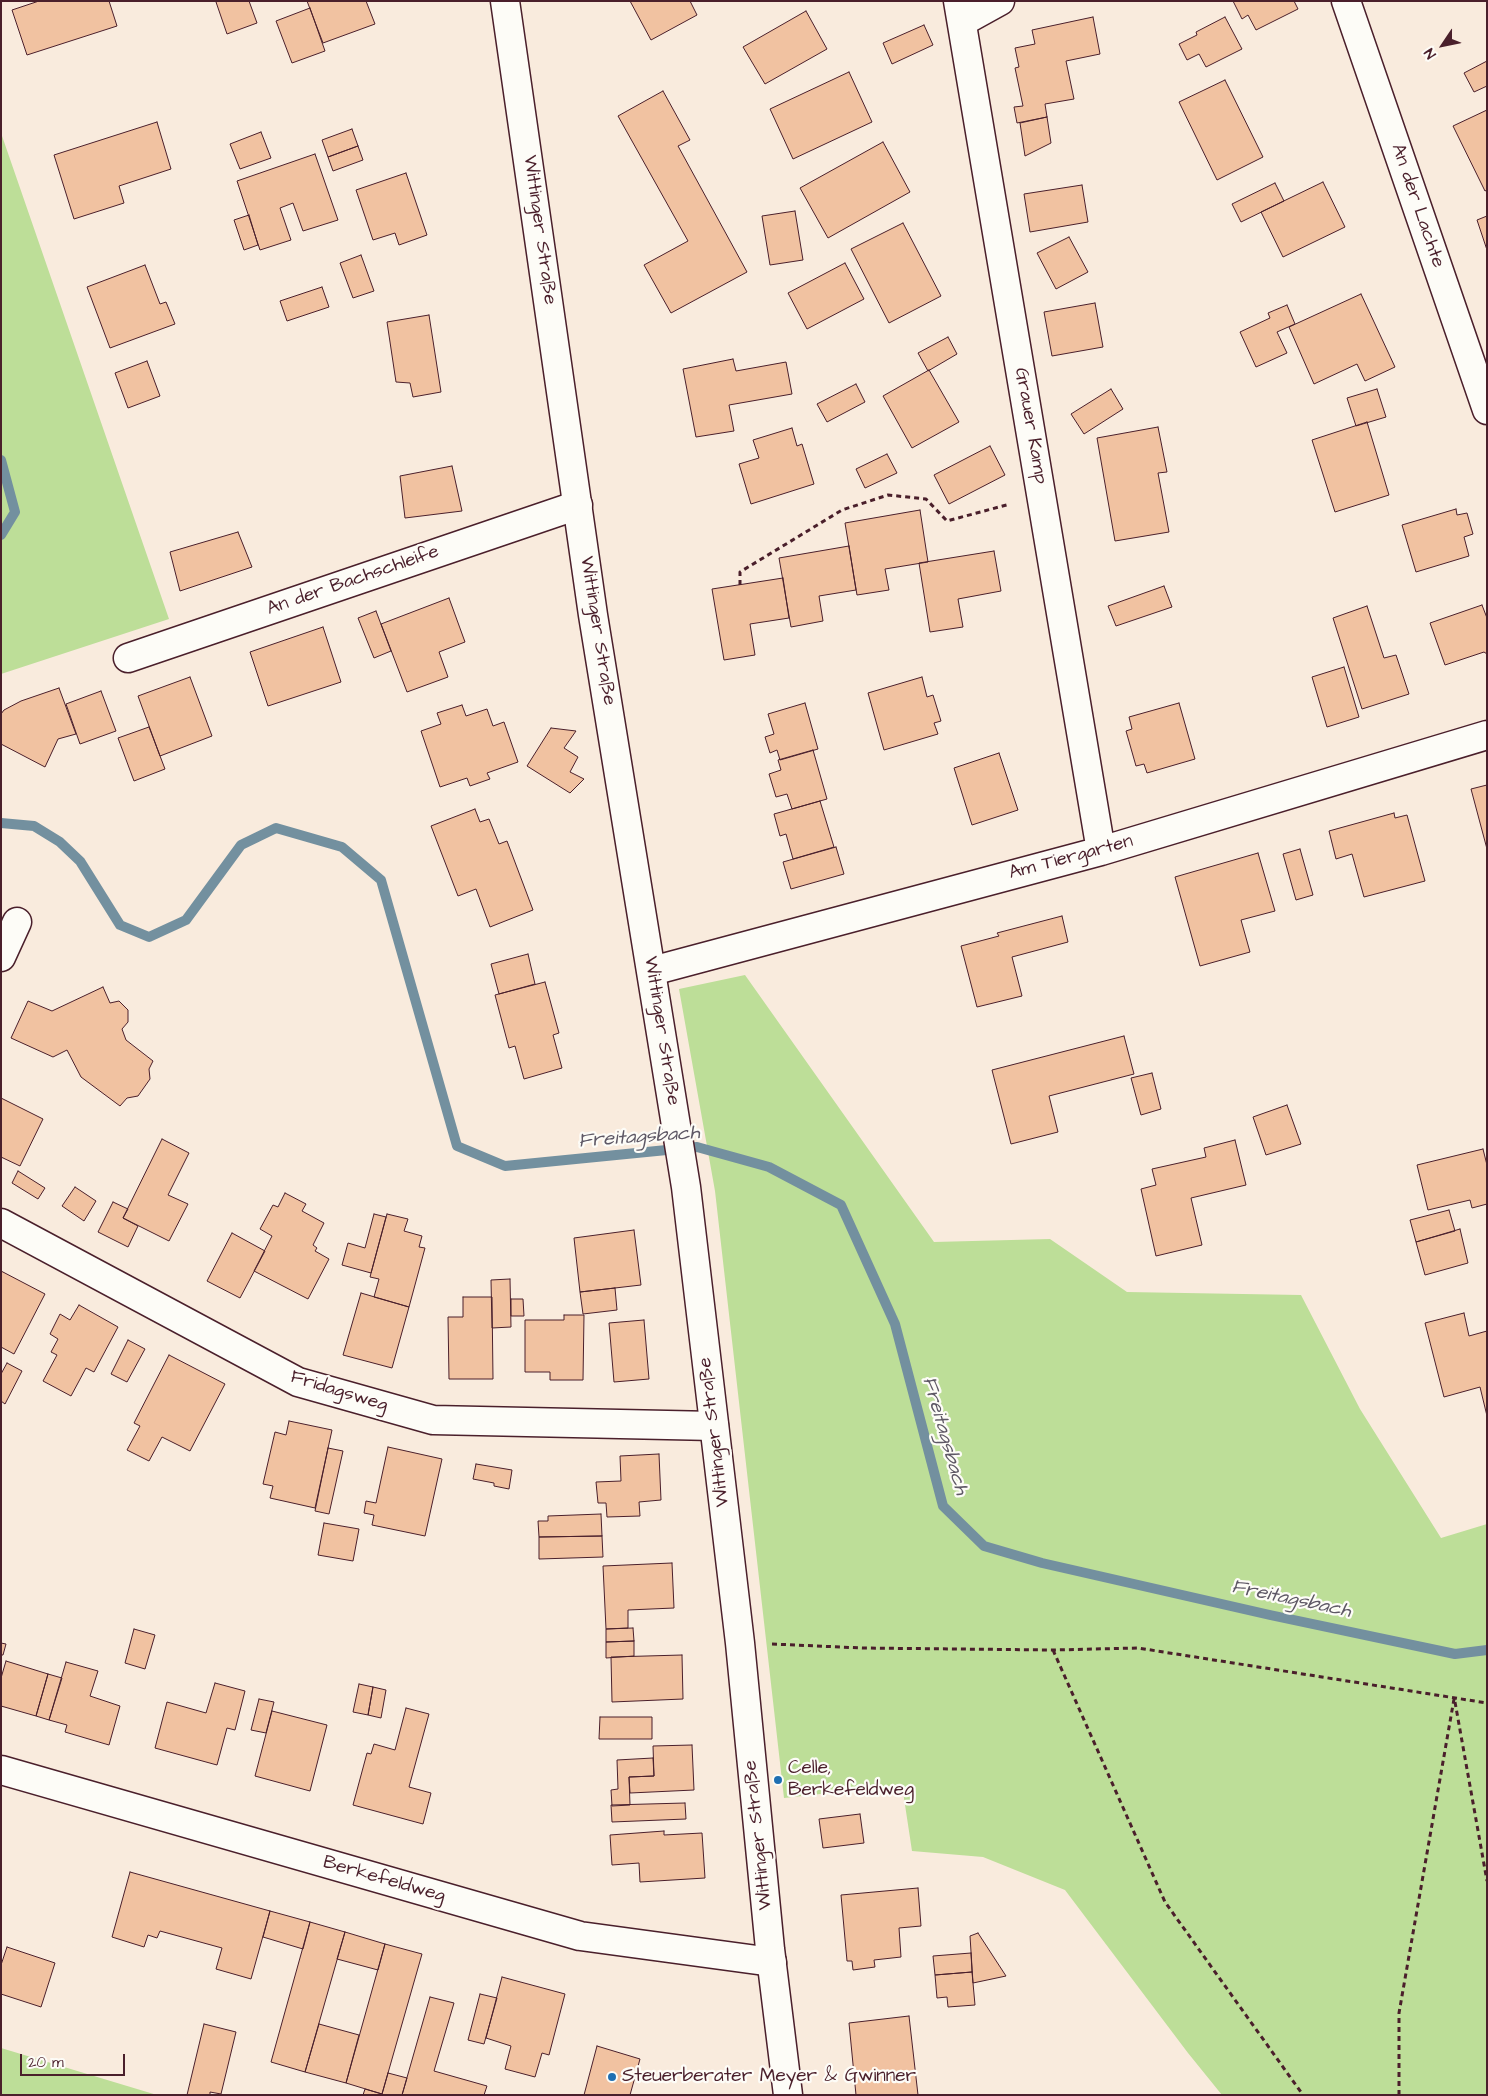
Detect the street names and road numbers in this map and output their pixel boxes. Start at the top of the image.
street label: An der Lachte [1385,141,1449,271]
street label: Wittinger Straße [517,154,561,306]
street label: Grauer Kamp [1009,366,1051,486]
street label: An der Bachschleife [264,541,442,621]
street label: Wittinger Straße [574,555,620,707]
street label: Am Tiergarten [1006,830,1136,886]
street label: Wittinger Straße [638,955,684,1107]
street label: Wittinger Straße [695,1356,735,1508]
street label: Fridagsweg [288,1366,390,1418]
street label: Wittinger Straße [740,1759,778,1911]
street label: Berkefeldweg [320,1852,448,1908]

